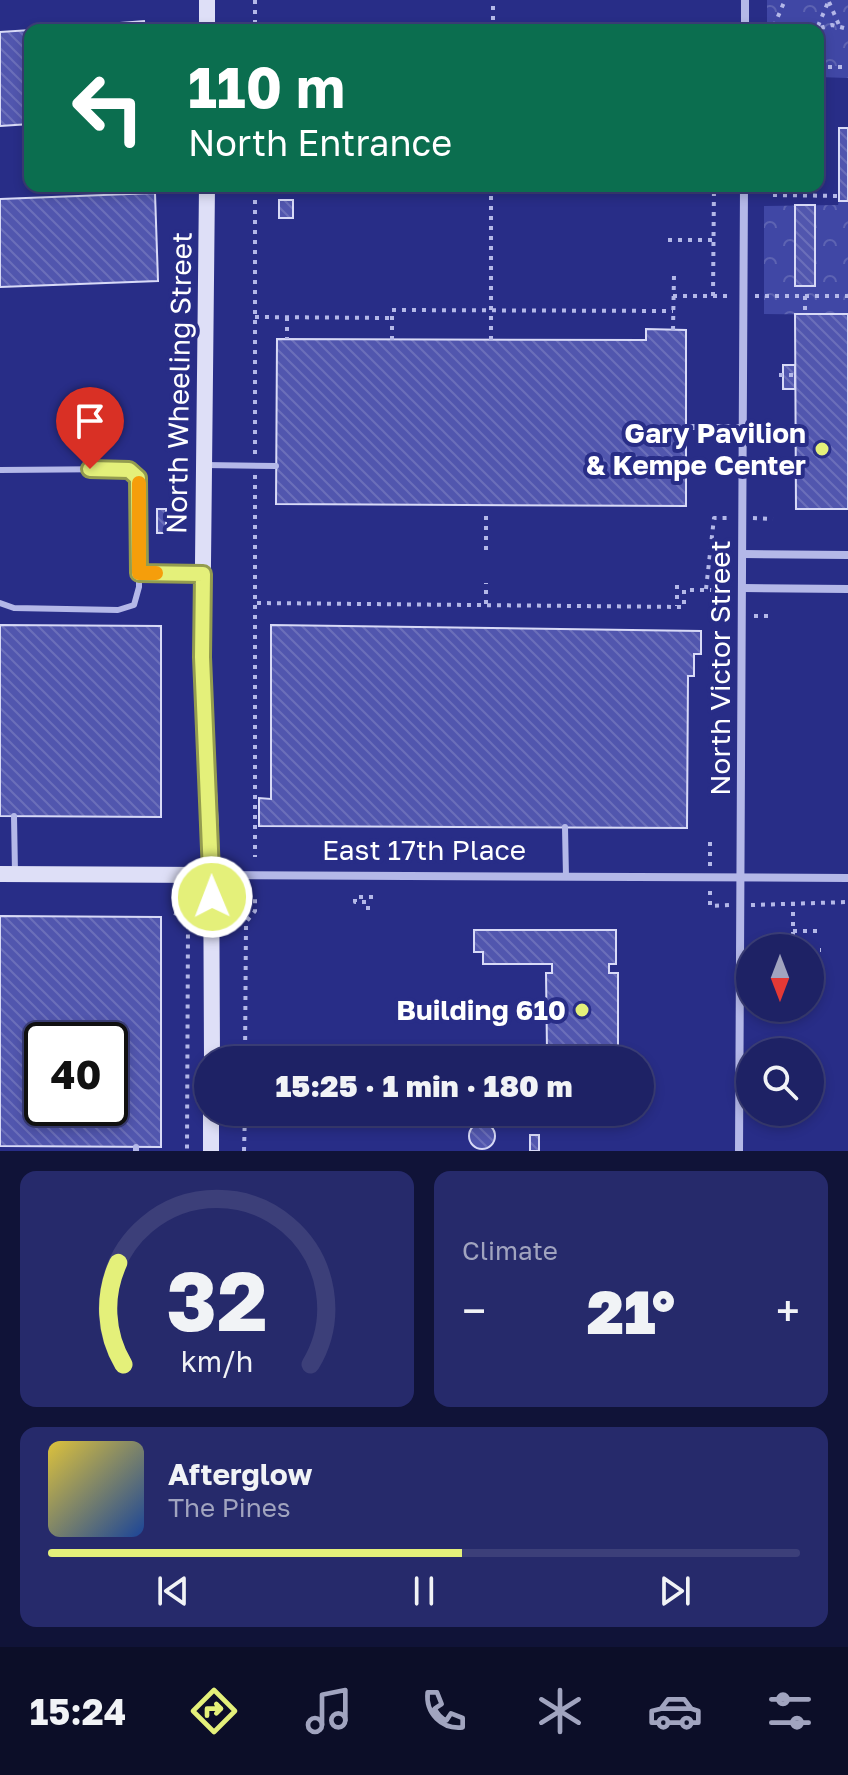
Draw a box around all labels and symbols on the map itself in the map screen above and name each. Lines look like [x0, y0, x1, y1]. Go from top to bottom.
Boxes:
street label: North Wheeling Street [159, 232, 198, 534]
pin [56, 387, 124, 469]
place label: Gary Pavilion & Kempe Center [586, 416, 806, 481]
marker: Gary Pavilion & Kempe Center [813, 440, 831, 458]
street label: North Victor Street [703, 540, 736, 796]
street label: East 17th Place [322, 833, 526, 866]
position arrow [170, 855, 254, 939]
north arrow [736, 934, 824, 1022]
place label: Building 610 [396, 993, 566, 1026]
marker: Building 610 [573, 1001, 591, 1019]
speed limit sign: 40 [24, 1022, 128, 1126]

